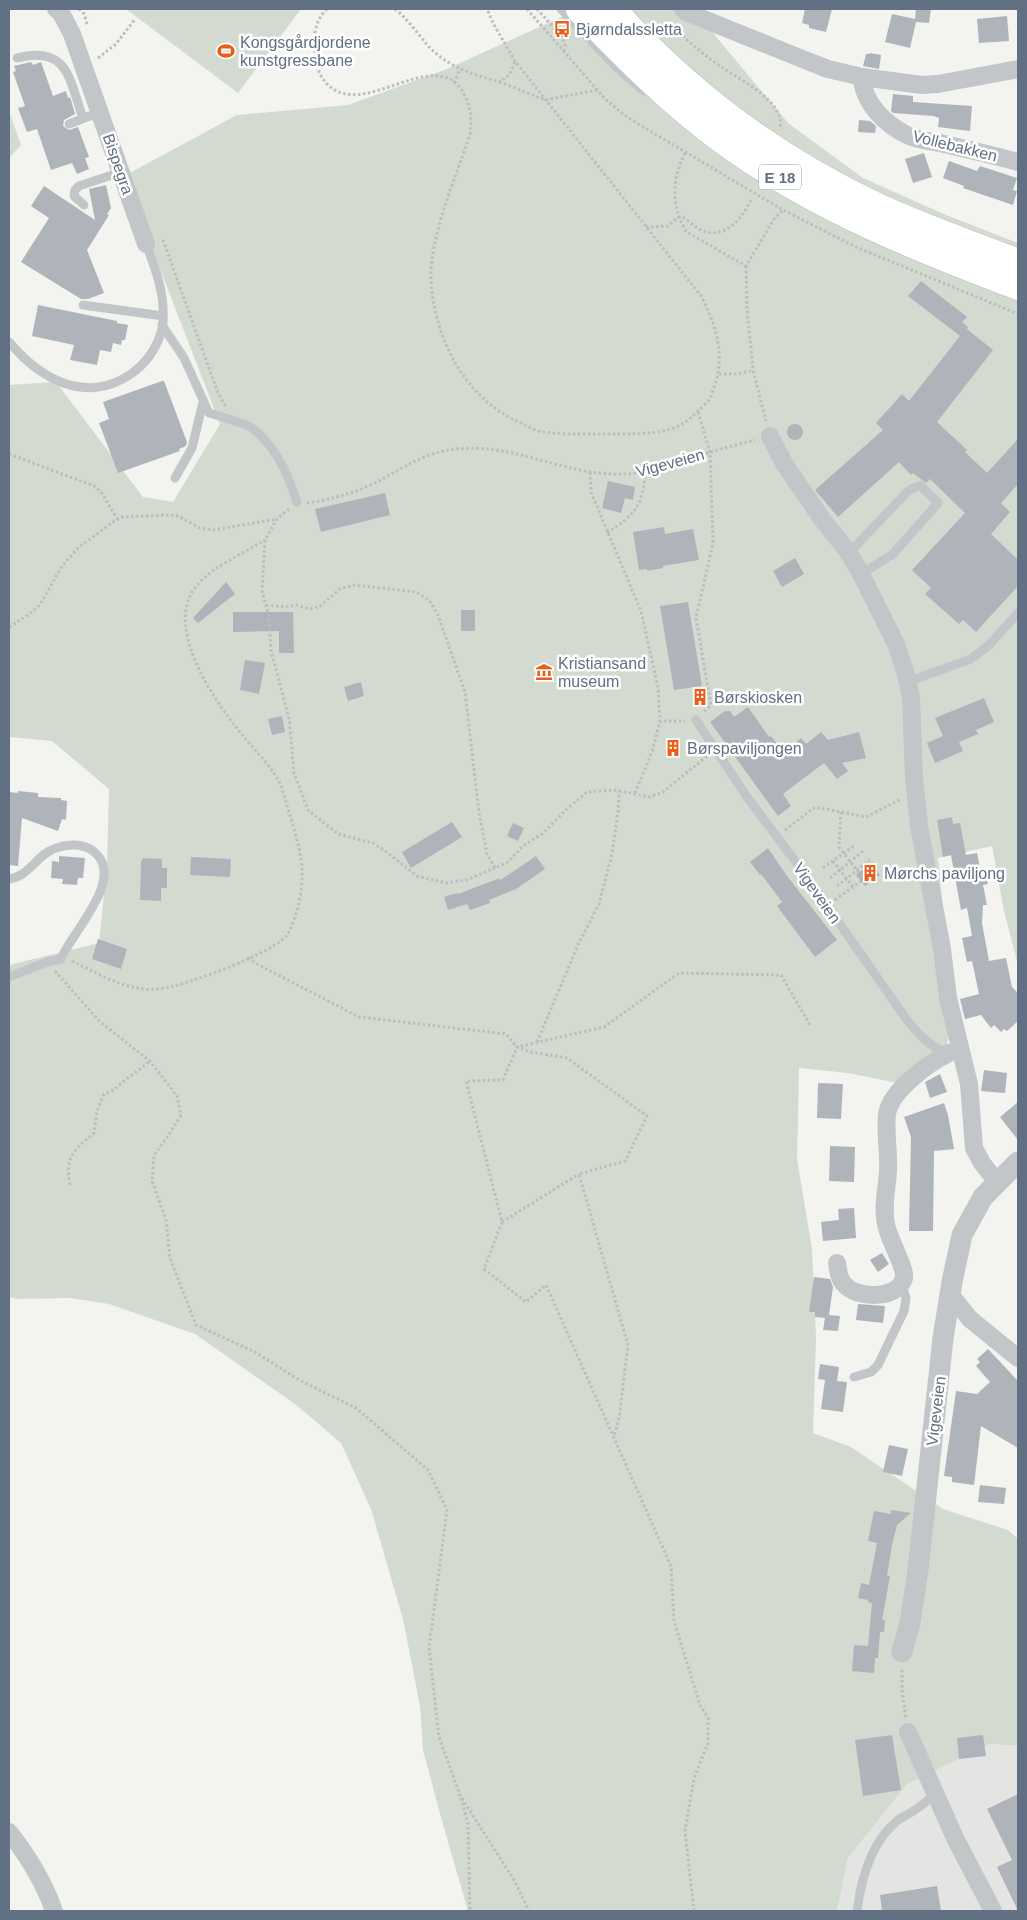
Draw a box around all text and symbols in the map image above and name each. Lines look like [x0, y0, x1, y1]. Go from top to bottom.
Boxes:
bus stop icon: Bjørndalssletta [552, 19, 572, 39]
place label: Bjørndalssletta [576, 21, 682, 38]
place label: Kongsgårdjordene kunstgressbane [240, 34, 371, 69]
sports icon: Kongsgårdjordene kunstgressbane [216, 41, 236, 61]
street label: Vollebakken [911, 127, 999, 165]
street label: Bispegra [100, 131, 136, 197]
road number: E 18 [759, 164, 801, 190]
street label: Vigeveien [634, 446, 706, 480]
place label: Kristiansand museum [558, 655, 646, 690]
museum icon: Kristiansand museum [534, 662, 554, 682]
building icon: Børskiosken [690, 687, 710, 707]
place label: Børskiosken [714, 689, 802, 706]
building icon: Børspaviljongen [663, 738, 683, 758]
place label: Børspaviljongen [687, 740, 802, 757]
street label: Vigeveien [790, 859, 844, 927]
building icon: Mørchs paviljong [860, 863, 880, 883]
place label: Mørchs paviljong [884, 865, 1005, 882]
street label: Vigeveien [923, 1375, 949, 1447]

